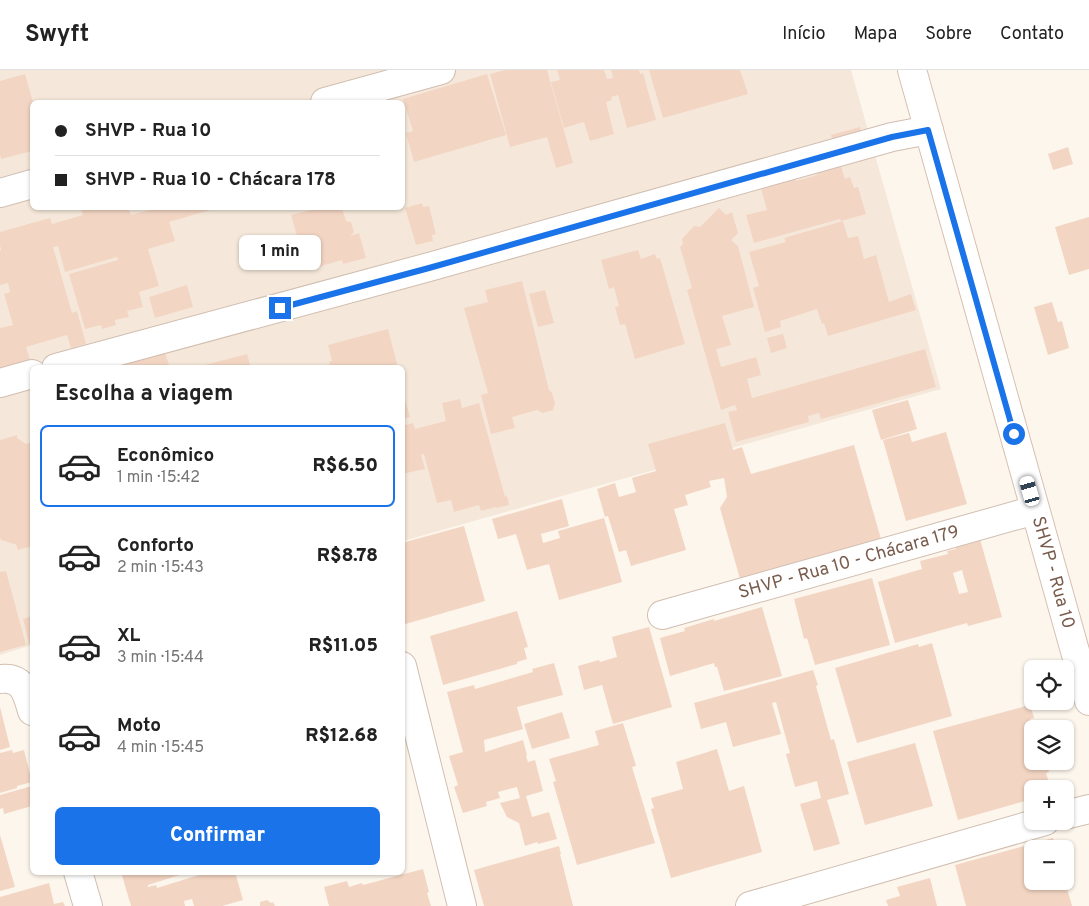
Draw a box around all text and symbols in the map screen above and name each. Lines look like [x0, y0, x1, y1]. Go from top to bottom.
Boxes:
text: Swyft [25, 20, 89, 50]
text: Início [782, 23, 826, 46]
text: Mapa [854, 23, 897, 46]
text: Sobre [925, 23, 972, 46]
text: Contato [1000, 23, 1064, 46]
text: SHVP - Rua 10 [85, 119, 211, 143]
text: SHVP - Rua 10 - Chácara 178 [85, 168, 336, 192]
callout: 1 min [239, 236, 321, 270]
text: 1 min [260, 242, 300, 262]
route end [269, 297, 291, 319]
text: Escolha a viagem [55, 381, 233, 408]
route start [1003, 423, 1025, 445]
icon: car [57, 444, 102, 489]
text: Econômico [117, 444, 214, 468]
text: R$6.50 [313, 454, 378, 478]
text: 1 min · 15:42 [117, 468, 200, 488]
car [1018, 475, 1041, 507]
street label: SHVP - Rua 10 [1026, 514, 1080, 631]
street label: SHVP - Rua 10 - Chácara 179 [736, 520, 962, 604]
icon: car [57, 534, 102, 579]
text: Conforto [117, 534, 194, 558]
text: R$8.78 [317, 544, 378, 568]
text: 2 min · 15:43 [117, 558, 204, 578]
icon: car [57, 624, 102, 669]
text: XL [117, 624, 140, 648]
text: R$11.05 [309, 634, 378, 658]
text: 3 min · 15:44 [117, 648, 204, 668]
map controls [1024, 660, 1074, 890]
button: locate [1024, 660, 1074, 710]
icon: car [57, 714, 102, 759]
text: Moto [117, 714, 161, 738]
button: layers [1024, 720, 1074, 770]
text: R$12.68 [305, 724, 378, 748]
text: 4 min · 15:45 [117, 738, 204, 758]
button: + [1024, 780, 1074, 830]
button: Confirmar [55, 807, 380, 865]
button: − [1024, 840, 1074, 890]

